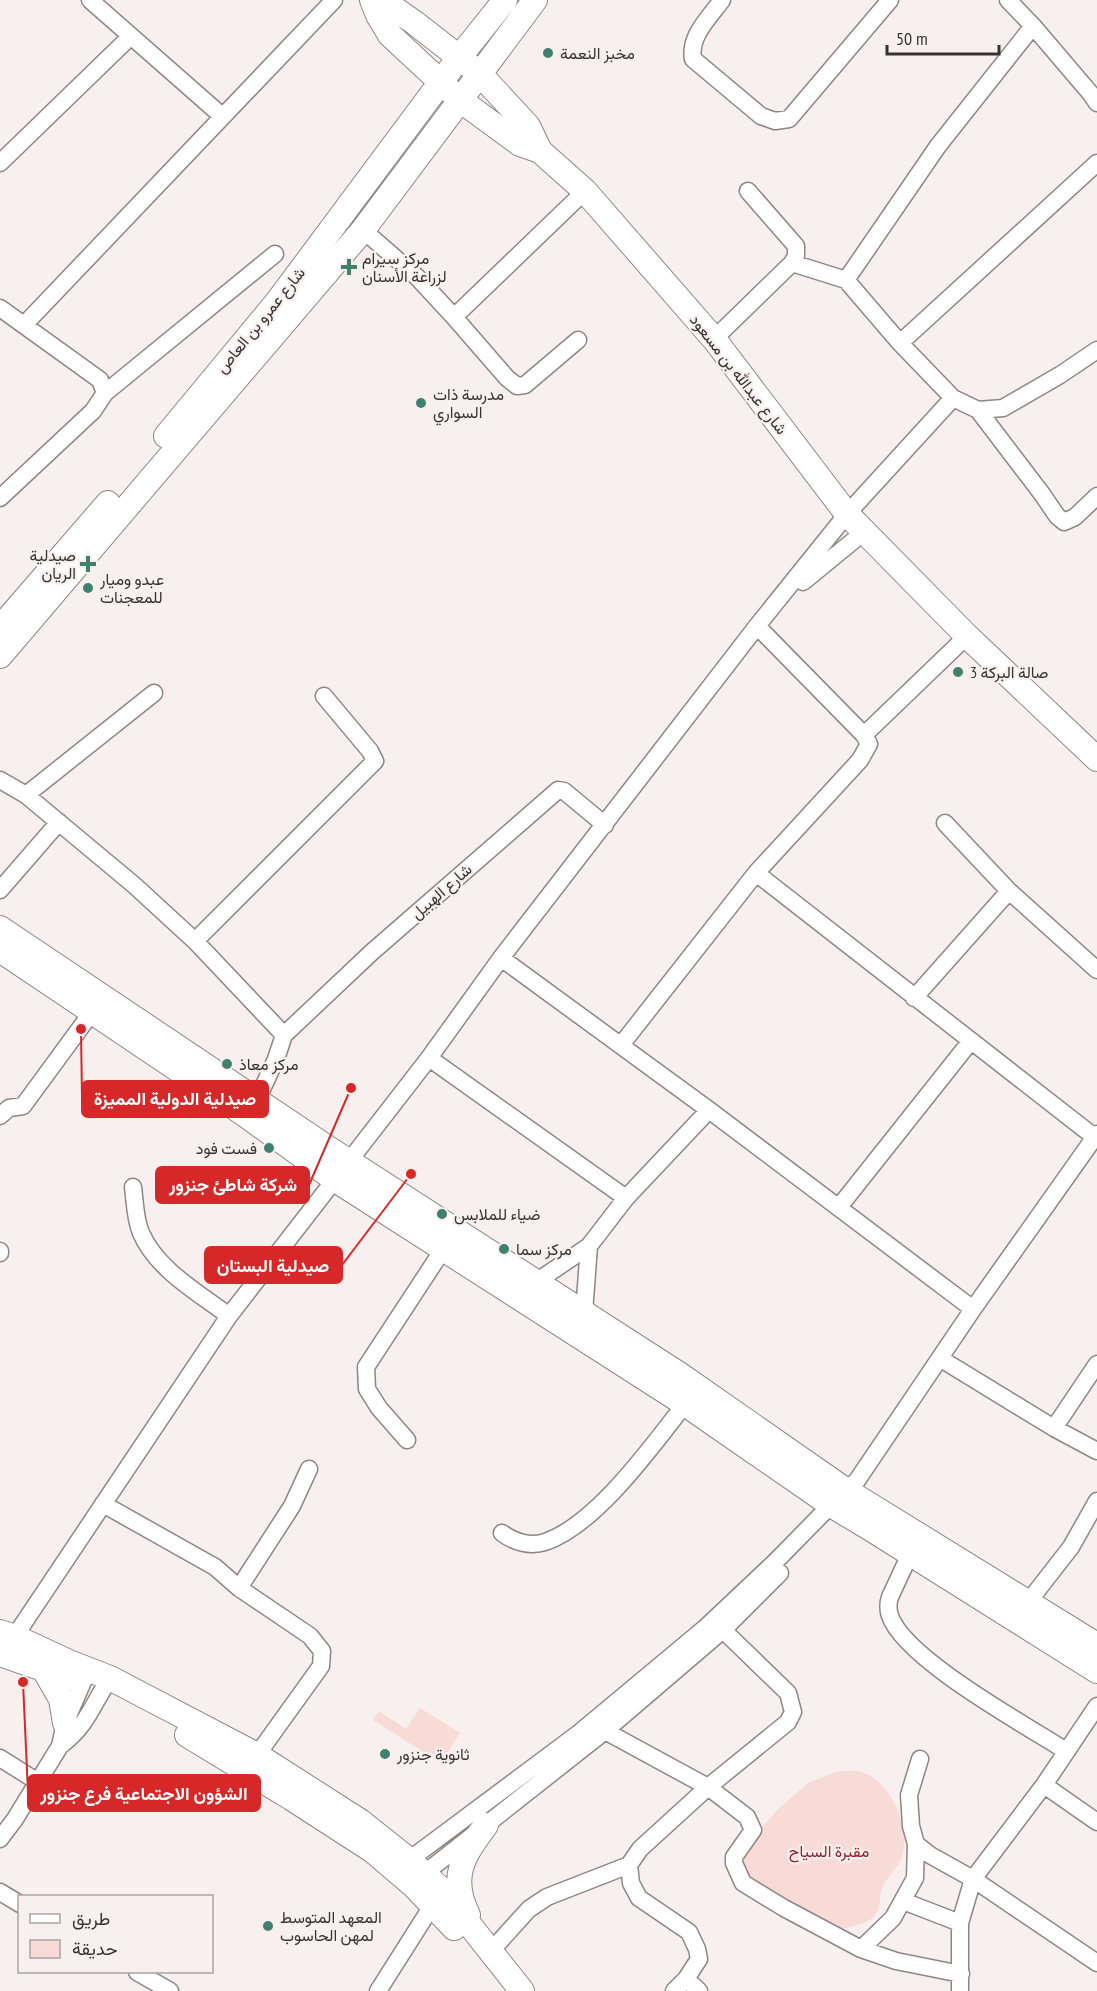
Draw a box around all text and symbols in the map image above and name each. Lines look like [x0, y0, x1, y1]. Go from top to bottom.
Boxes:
scale bar [887, 18, 1000, 56]
text: 50 m [896, 27, 928, 50]
place label: مخبز النعمة [560, 43, 635, 64]
marker: مخبز النعمة [541, 46, 555, 60]
place label: مركز سيرام لزراعة الأسنان [362, 248, 447, 287]
marker: مركز سيرام لزراعة الأسنان [340, 258, 358, 276]
street label: شارع عمرو بن العاص [211, 263, 310, 378]
street label: شارع عبدالله بن مسعود [684, 310, 792, 439]
place label: مدرسة ذات السواري [433, 384, 504, 426]
marker: مدرسة ذات السواري [414, 396, 428, 410]
place label: صيدلية الريان [30, 545, 76, 584]
marker: صيدلية الريان [81, 557, 95, 571]
place label: عبدو وميار للمعجنات [99, 569, 164, 607]
marker: عبدو وميار للمعجنات [81, 581, 95, 595]
place label: صالة البركة 3 [970, 662, 1048, 683]
marker: صالة البركة 3 [951, 665, 965, 679]
street label: شارع الهبيل [406, 859, 477, 924]
place label: مركز معاذ [239, 1054, 298, 1075]
marker: مركز معاذ [220, 1057, 234, 1071]
callout: صيدلية الدولية المميزة [82, 1081, 268, 1117]
text: صيدلية الدولية المميزة [94, 1087, 256, 1110]
place label: فست فود [196, 1138, 257, 1159]
marker: فست فود [262, 1141, 276, 1155]
callout: شركة شاطئ جنزور [156, 1167, 309, 1203]
text: شركة شاطئ جنزور [168, 1173, 297, 1196]
place label: ضياء للملابس [454, 1204, 540, 1225]
marker: ضياء للملابس [435, 1207, 449, 1221]
place label: مركز سما [516, 1239, 572, 1260]
marker: مركز سما [497, 1242, 511, 1256]
callout: صيدلية البستان [205, 1247, 342, 1283]
text: صيدلية البستان [217, 1254, 329, 1277]
place label: ثانوية جنزور [396, 1744, 469, 1765]
marker: ثانوية جنزور [378, 1747, 392, 1761]
callout: الشؤون الاجتماعية فرع جنزور [28, 1775, 260, 1811]
text: الشؤون الاجتماعية فرع جنزور [39, 1782, 248, 1806]
park label: مقبرة السياح [789, 1841, 869, 1863]
legend [18, 1895, 213, 1973]
text: طريق [72, 1907, 110, 1930]
place label: المعهد المتوسط لمهن الحاسوب [280, 1907, 382, 1946]
marker: المعهد المتوسط لمهن الحاسوب [261, 1919, 275, 1933]
text: حديقة [72, 1937, 118, 1960]

